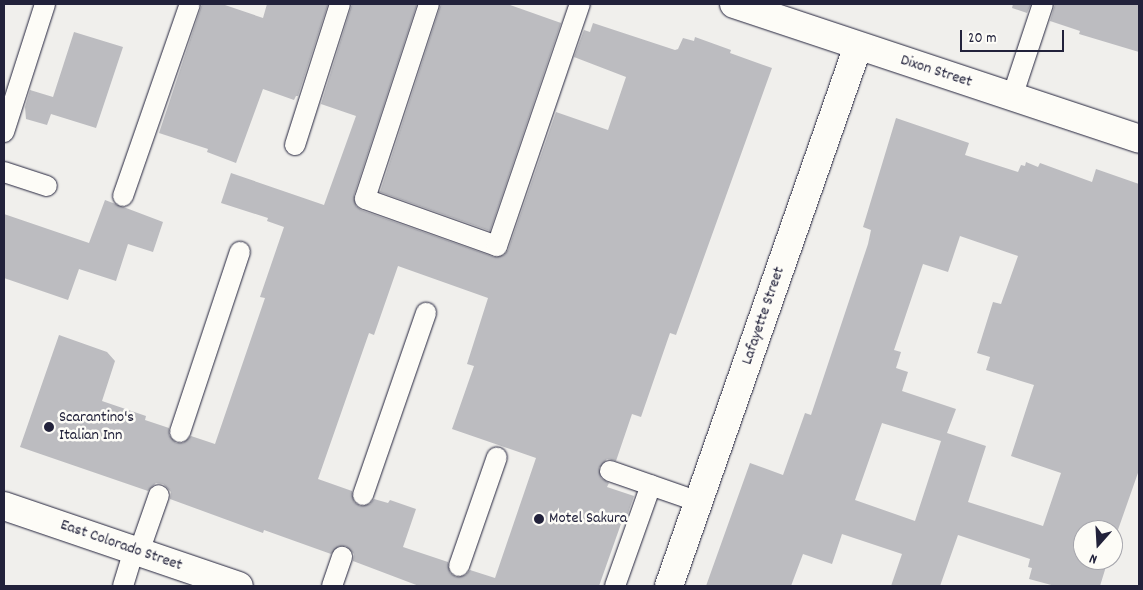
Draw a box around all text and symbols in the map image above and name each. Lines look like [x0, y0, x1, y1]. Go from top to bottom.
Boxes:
scale bar [963, 20, 1067, 52]
text: 20 m [968, 28, 996, 50]
street label: Dixon Street [898, 51, 974, 93]
street label: Lafayette Street [738, 265, 790, 367]
place label: Scarantino's Italian Inn [59, 408, 134, 446]
marker: Scarantino's Italian Inn [43, 421, 55, 433]
place label: Motel Sakura [549, 509, 627, 529]
marker: Motel Sakura [533, 513, 545, 525]
street label: East Colorado Street [58, 516, 184, 576]
north arrow [1073, 520, 1123, 570]
text: N [1087, 548, 1100, 569]

